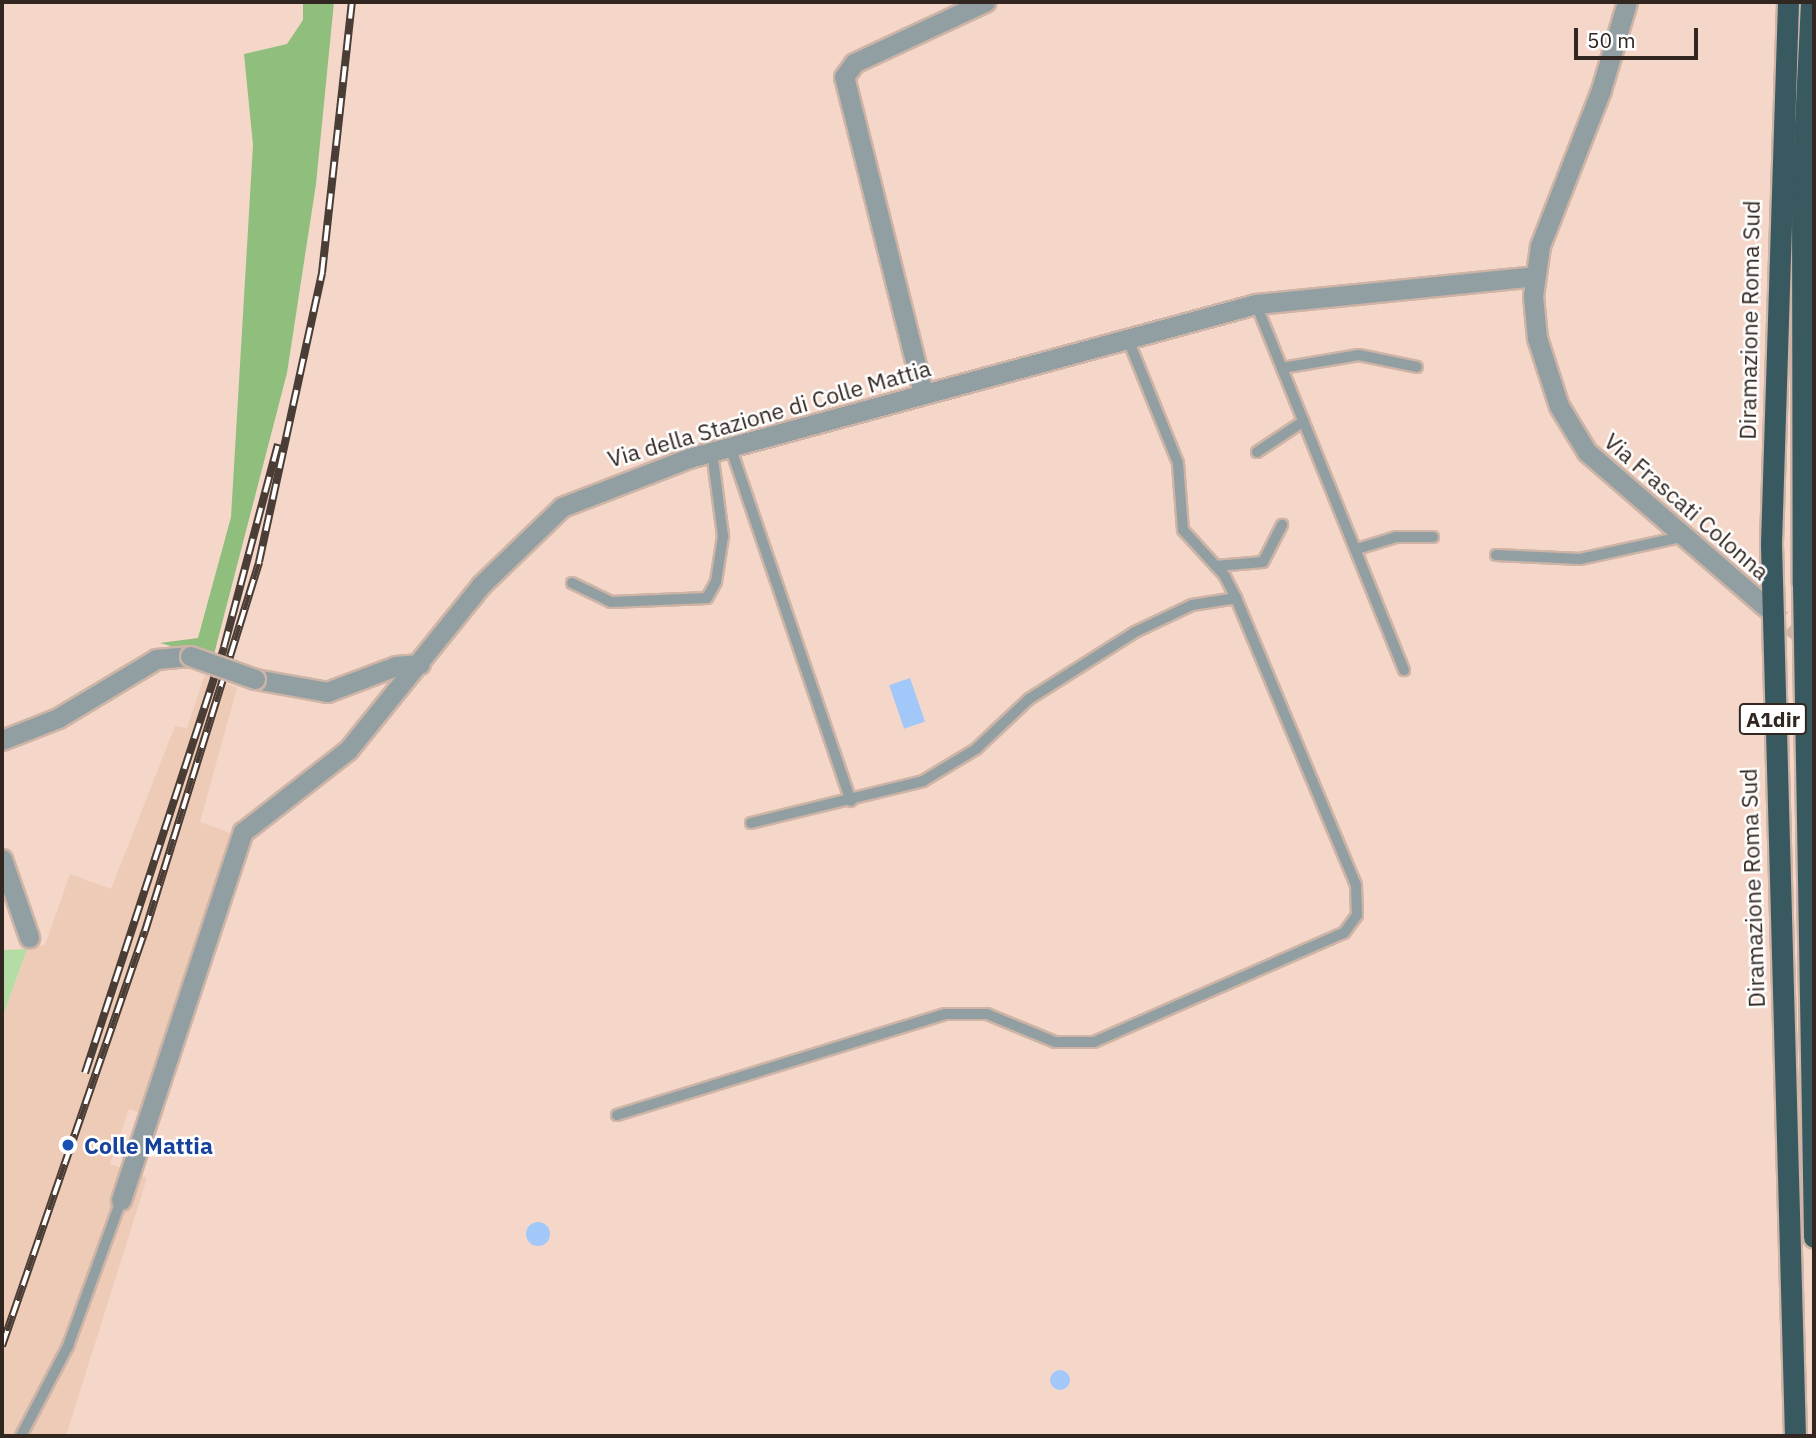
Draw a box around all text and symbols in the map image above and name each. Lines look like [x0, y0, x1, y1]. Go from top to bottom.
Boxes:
scale bar [1578, 14, 1702, 58]
text: 50 m [1587, 26, 1636, 54]
street label: Diramazione Roma Sud [1733, 200, 1765, 440]
street label: Via della Stazione di Colle Mattia [604, 354, 934, 472]
street label: Via Frascati Colonna [1599, 427, 1775, 585]
road number: A1dir [1738, 702, 1808, 736]
street label: Diramazione Roma Sud [1734, 768, 1770, 1008]
place label: Colle Mattia [84, 1131, 213, 1159]
marker: Colle Mattia [58, 1135, 78, 1155]

